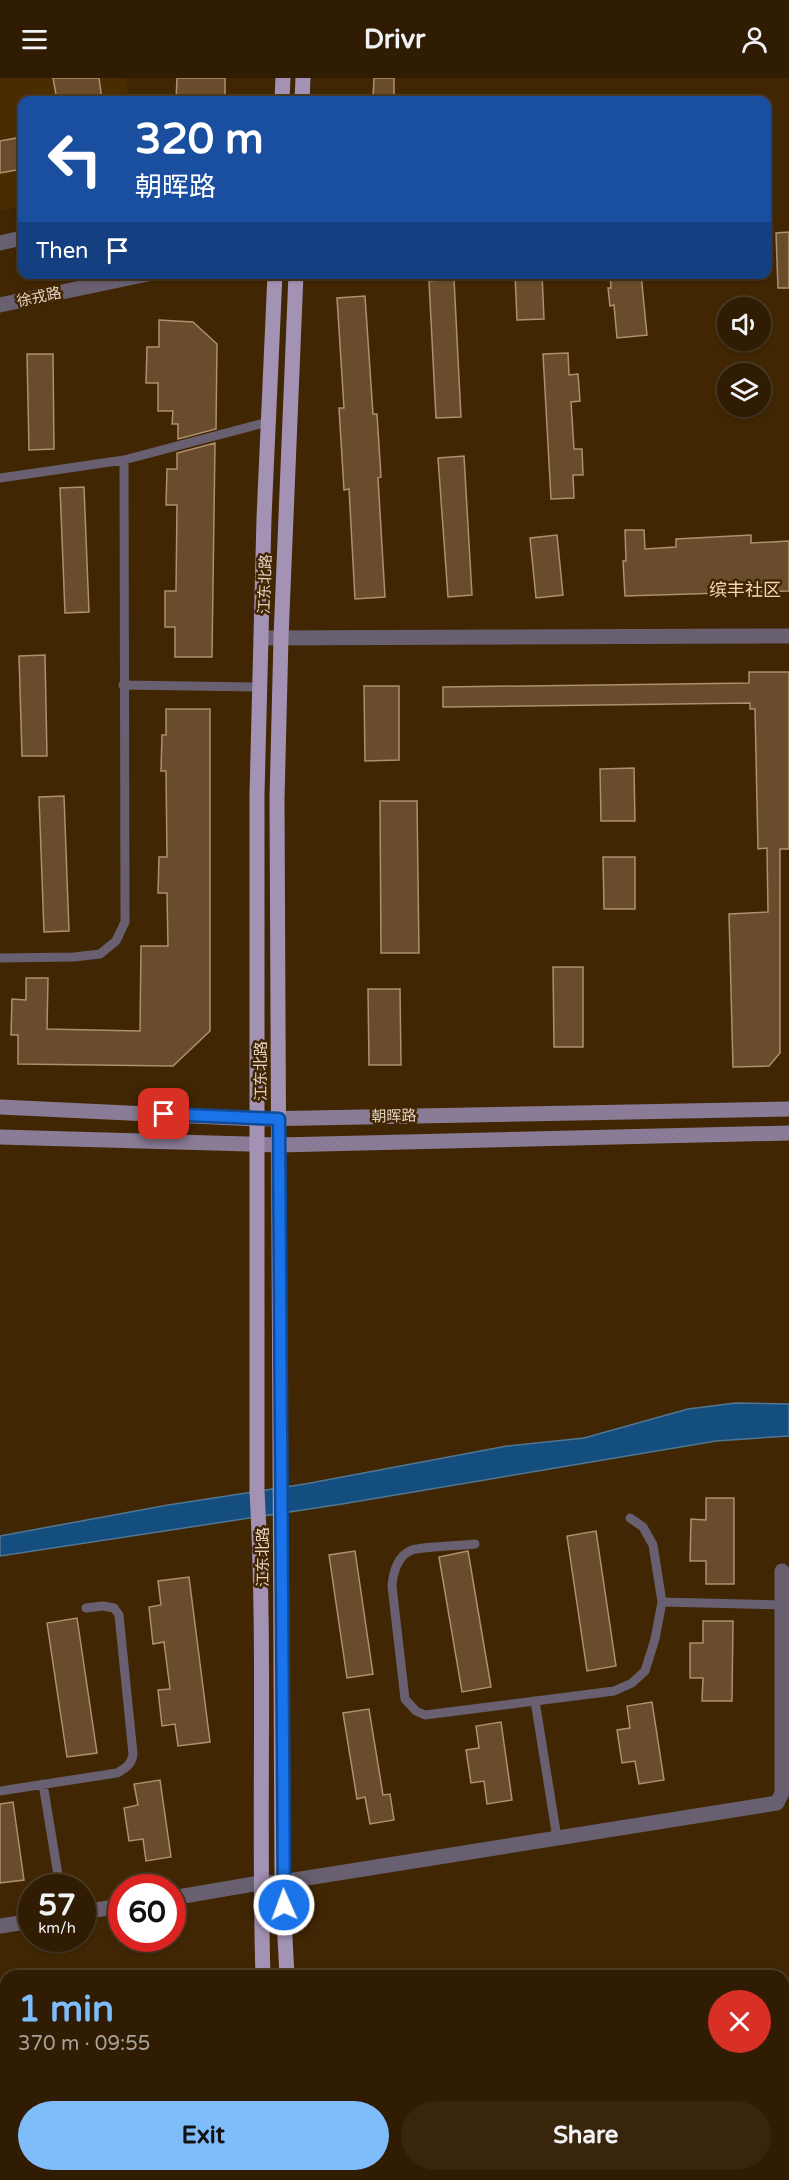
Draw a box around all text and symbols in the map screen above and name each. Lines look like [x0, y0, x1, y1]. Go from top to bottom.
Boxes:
icon: menu [18, 23, 51, 56]
text: Drivr [364, 23, 425, 56]
icon: person [738, 23, 771, 56]
text: 320 m [135, 114, 264, 165]
icon: left [36, 120, 114, 198]
text: 朝晖路 [135, 171, 216, 204]
icon: arrive [101, 234, 134, 267]
text: Then [36, 238, 89, 264]
street label: 徐戎路 [15, 284, 63, 310]
map controls [717, 297, 771, 417]
button: sound [717, 297, 771, 351]
button: layers [717, 363, 771, 417]
street label: 江东北路 [255, 554, 275, 614]
district label: 缤丰社区 [709, 579, 781, 601]
street label: 江东北路 [252, 1041, 270, 1101]
pin [138, 1088, 189, 1139]
icon: arrive [147, 1097, 180, 1130]
street label: 朝晖路 [371, 1107, 417, 1125]
street label: 江东北路 [254, 1527, 272, 1587]
position arrow [252, 1873, 316, 1937]
speed limit sign: 60 [108, 1874, 186, 1952]
text: 57 [38, 1887, 76, 1924]
text: km/h [38, 1919, 76, 1937]
text: 1 min [18, 1988, 114, 2031]
button: close [708, 1990, 771, 2053]
text: 370 m · 09:55 [18, 2032, 150, 2056]
button: Exit [18, 2101, 389, 2170]
button: Share [401, 2101, 771, 2170]

